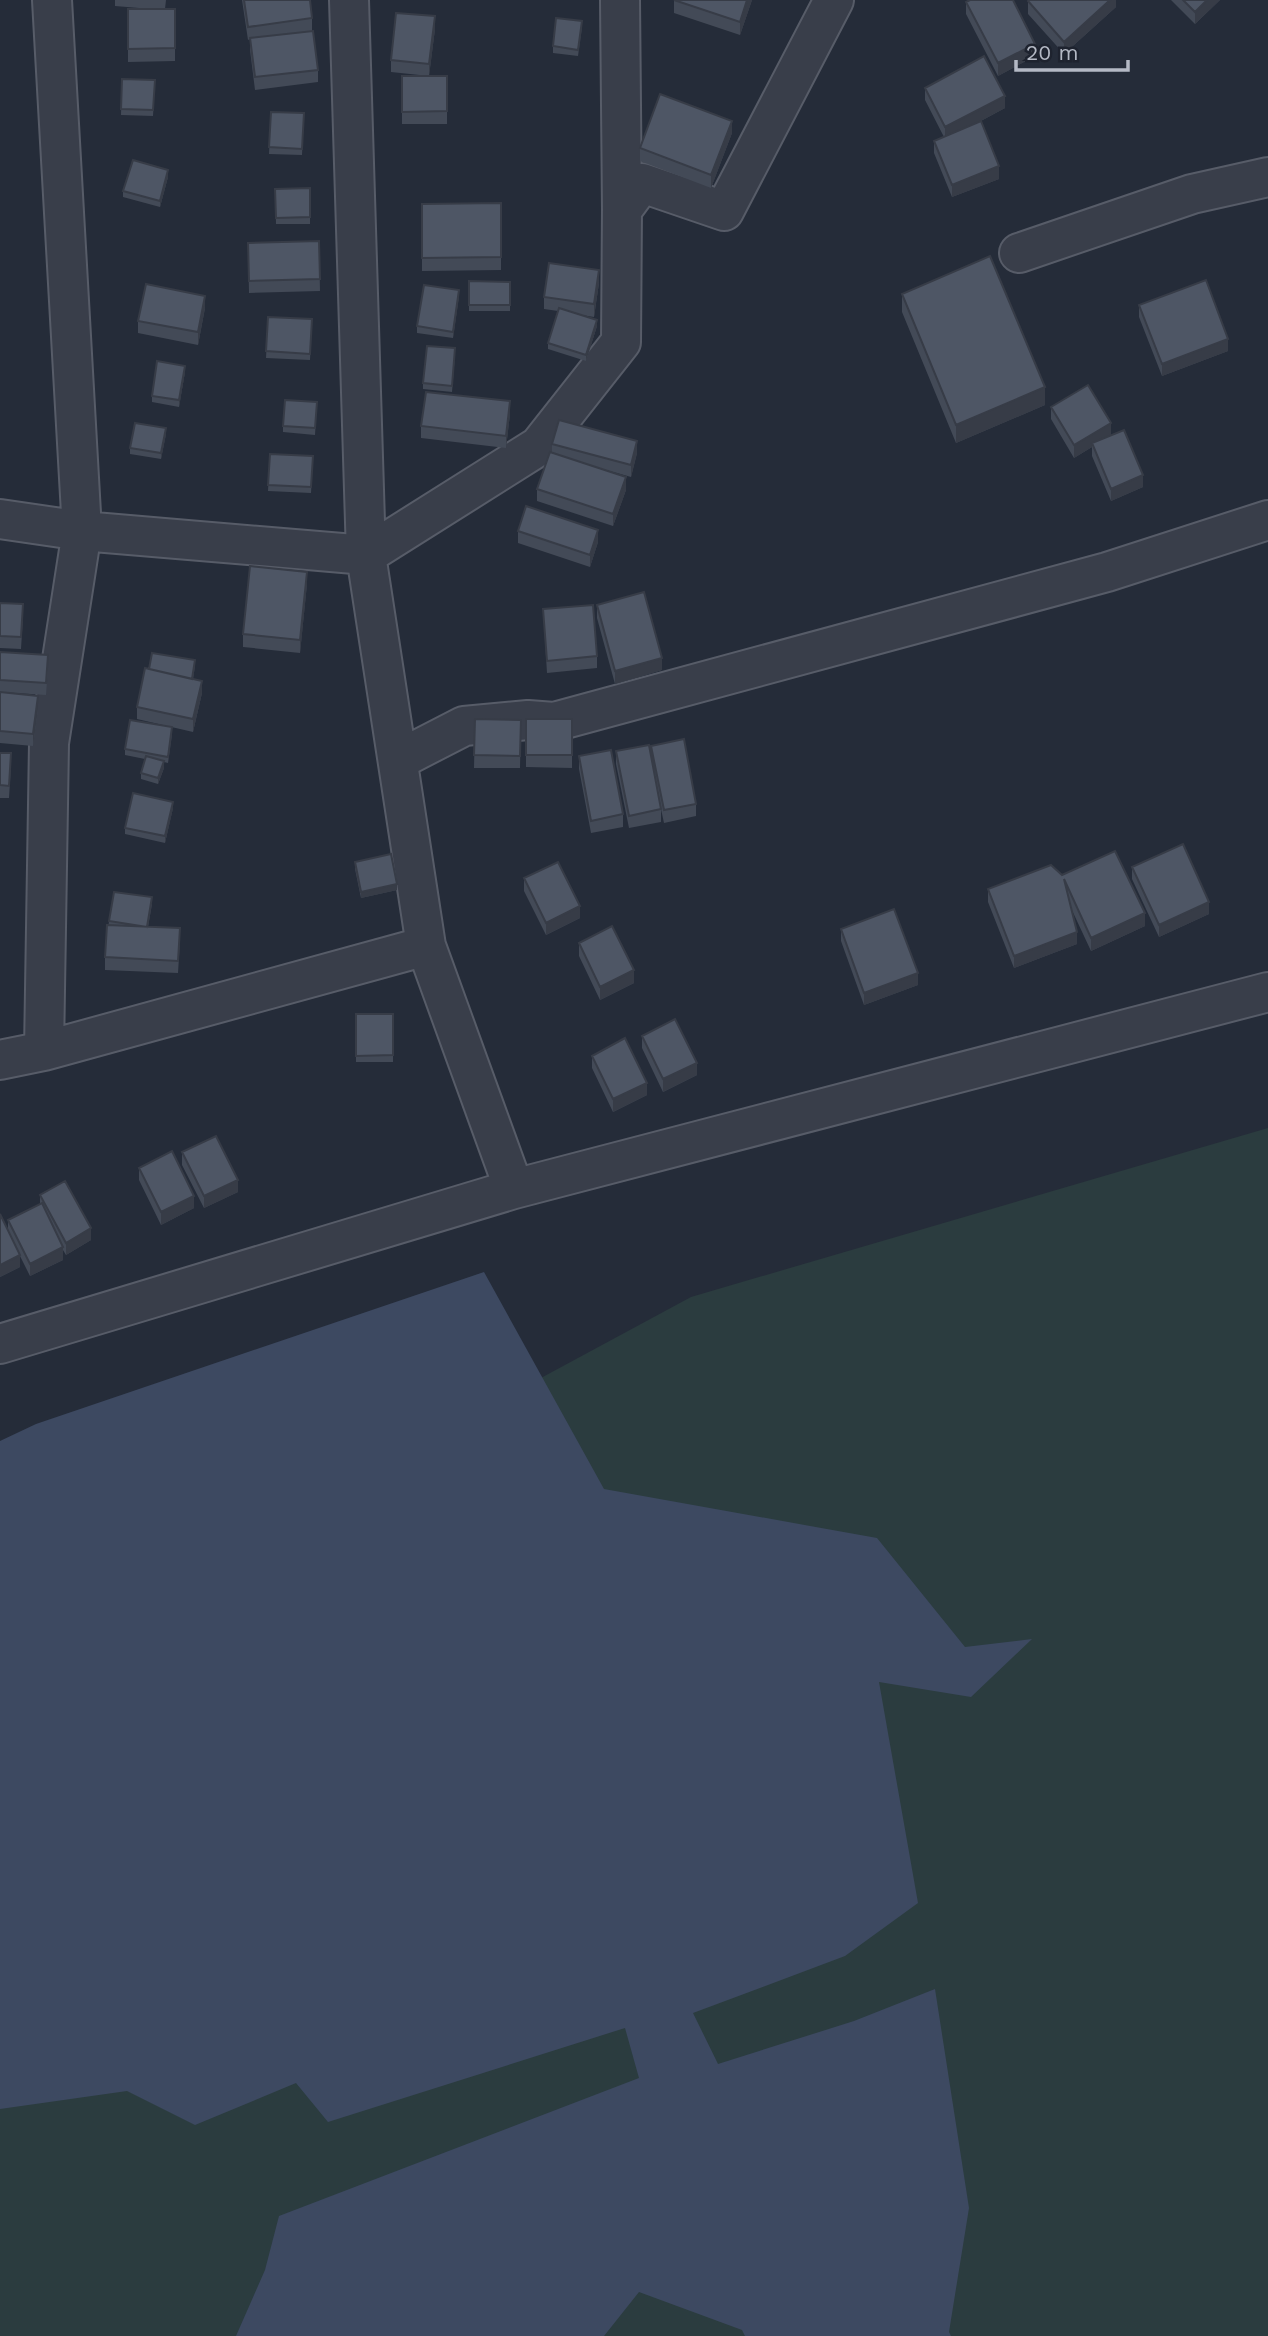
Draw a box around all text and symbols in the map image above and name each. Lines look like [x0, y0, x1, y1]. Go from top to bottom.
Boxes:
scale bar [1016, 28, 1128, 72]
text: 20 m [1026, 40, 1078, 65]

